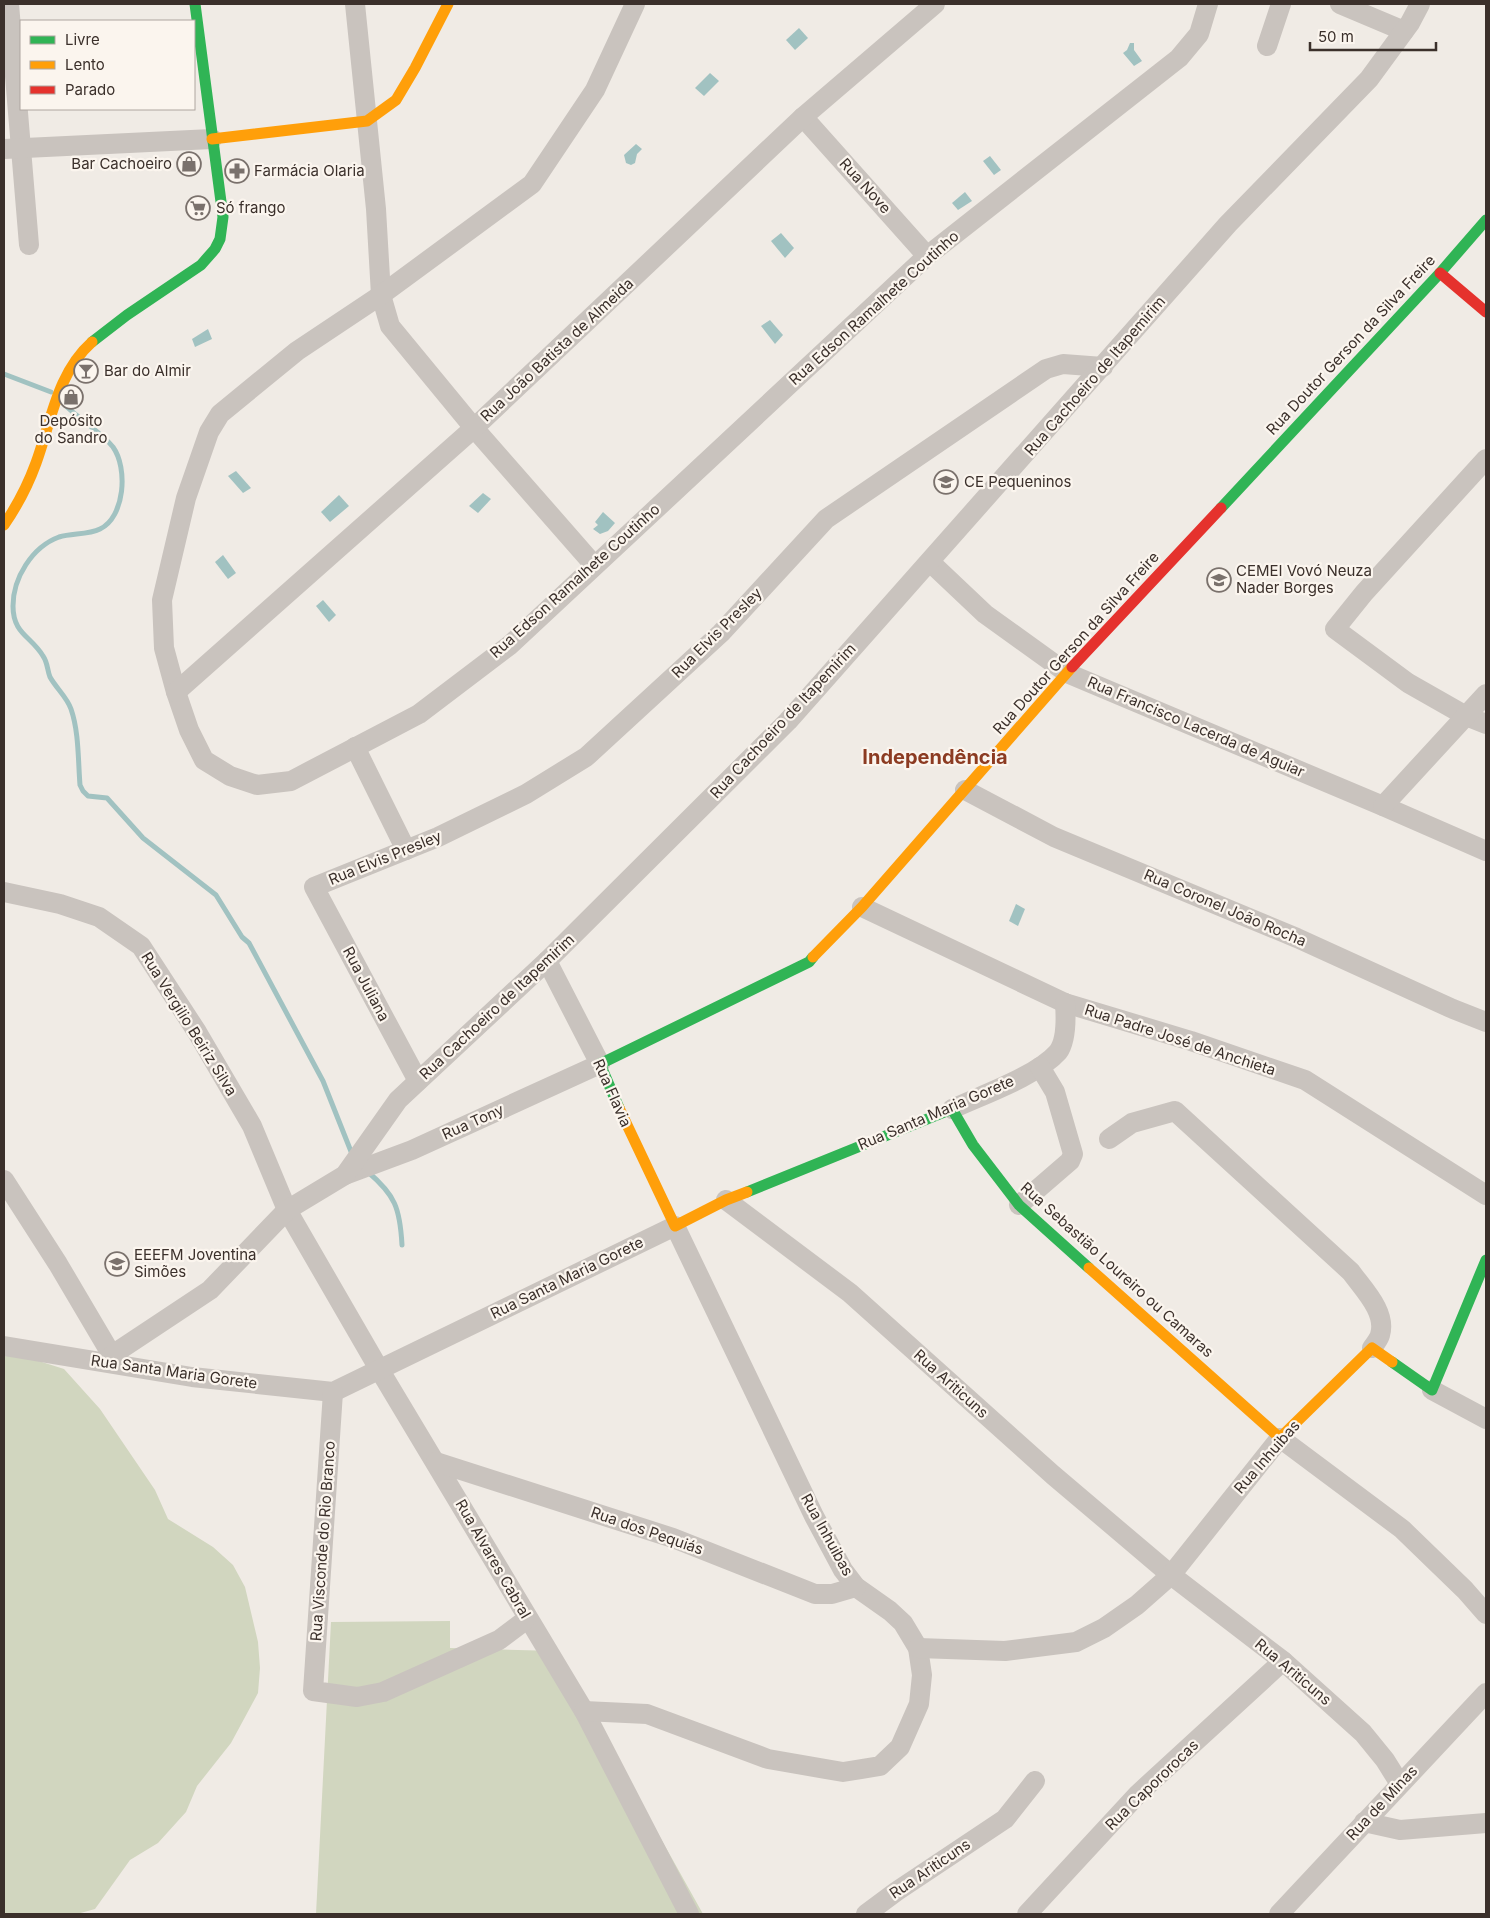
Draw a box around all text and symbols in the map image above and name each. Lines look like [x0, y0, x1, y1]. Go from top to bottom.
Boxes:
legend [20, 20, 195, 110]
scale bar [1310, 20, 1436, 52]
text: 50 m [1318, 27, 1354, 46]
text: Livre [65, 30, 100, 49]
text: Lento [65, 55, 105, 74]
text: Parado [65, 80, 115, 99]
shop icon: Bar Cachoeiro [176, 151, 202, 177]
place label: Bar Cachoeiro [71, 154, 172, 173]
street label: Rua Nove [836, 154, 895, 217]
pharmacy icon: Farmácia Olaria [224, 158, 250, 184]
place label: Farmácia Olaria [254, 161, 365, 180]
supermarket icon: Só frango [185, 195, 211, 221]
place label: Só frango [216, 198, 286, 217]
street label: Rua Edson Ramalhete Coutinho [785, 226, 963, 389]
street label: Rua Doutor Gerson da Silva Freire [1262, 251, 1439, 439]
street label: Rua João Batista de Almeida [476, 274, 637, 425]
street label: Rua Cachoeiro de Itapemirim [1020, 292, 1169, 459]
bar icon: Bar do Almir [73, 358, 99, 384]
place label: Bar do Almir [104, 361, 191, 380]
shop icon: Depósito do Sandro [58, 384, 84, 410]
place label: Depósito do Sandro [35, 411, 107, 447]
school or university icon: CE Pequeninos [933, 469, 959, 495]
place label: CE Pequeninos [964, 472, 1072, 491]
street label: Rua Edson Ramalhete Coutinho [486, 499, 664, 662]
street label: Rua Doutor Gerson da Silva Freire [989, 547, 1163, 738]
place label: CEMEI Vovó Neuza Nader Borges [1236, 561, 1372, 597]
school or university icon: CEMEI Vovó Neuza Nader Borges [1206, 567, 1232, 593]
street label: Rua Elvis Presley [667, 583, 766, 682]
street label: Rua Cachoeiro de Itapemirim [706, 639, 860, 802]
street label: Rua Francisco Lacerda de Aguiar [1085, 672, 1308, 781]
district label: Independência [862, 745, 1008, 769]
street label: Rua Elvis Presley [326, 826, 445, 889]
street label: Rua Coronel João Rocha [1141, 865, 1309, 950]
street label: Rua Cachoeiro de Itapemirim [415, 930, 578, 1084]
street label: Rua Juliana [339, 943, 394, 1024]
street label: Rua Vergilio Beiriz Silva [137, 948, 242, 1099]
street label: Rua Padre José de Anchieta [1082, 1000, 1278, 1079]
street label: Rua Flavia [589, 1056, 636, 1130]
street label: Rua Santa Maria Gorete [855, 1071, 1017, 1154]
street label: Rua Tony [439, 1099, 507, 1144]
street label: Rua Sebastião Loureiro ou Camaras [1017, 1178, 1218, 1361]
street label: Rua Santa Maria Gorete [487, 1232, 646, 1323]
place label: EEEFM Joventina Simões [134, 1245, 257, 1281]
school or university icon: EEEFM Joventina Simões [104, 1251, 130, 1277]
street label: Rua Ariticuns [910, 1345, 993, 1422]
street label: Rua Santa Maria Gorete [90, 1350, 258, 1393]
street label: Rua Inhuibas [1230, 1416, 1304, 1497]
street label: Rua Visconde do Rio Branco [306, 1440, 339, 1642]
street label: Rua Inhuibas [797, 1490, 858, 1579]
street label: Rua Alvares Cabral [452, 1496, 535, 1622]
street label: Rua dos Pequiás [588, 1502, 706, 1559]
street label: Rua Ariticuns [1251, 1634, 1335, 1709]
street label: Rua Capororocas [1101, 1735, 1202, 1834]
street label: Rua de Minas [1342, 1761, 1421, 1844]
street label: Rua Ariticuns [886, 1834, 974, 1903]

